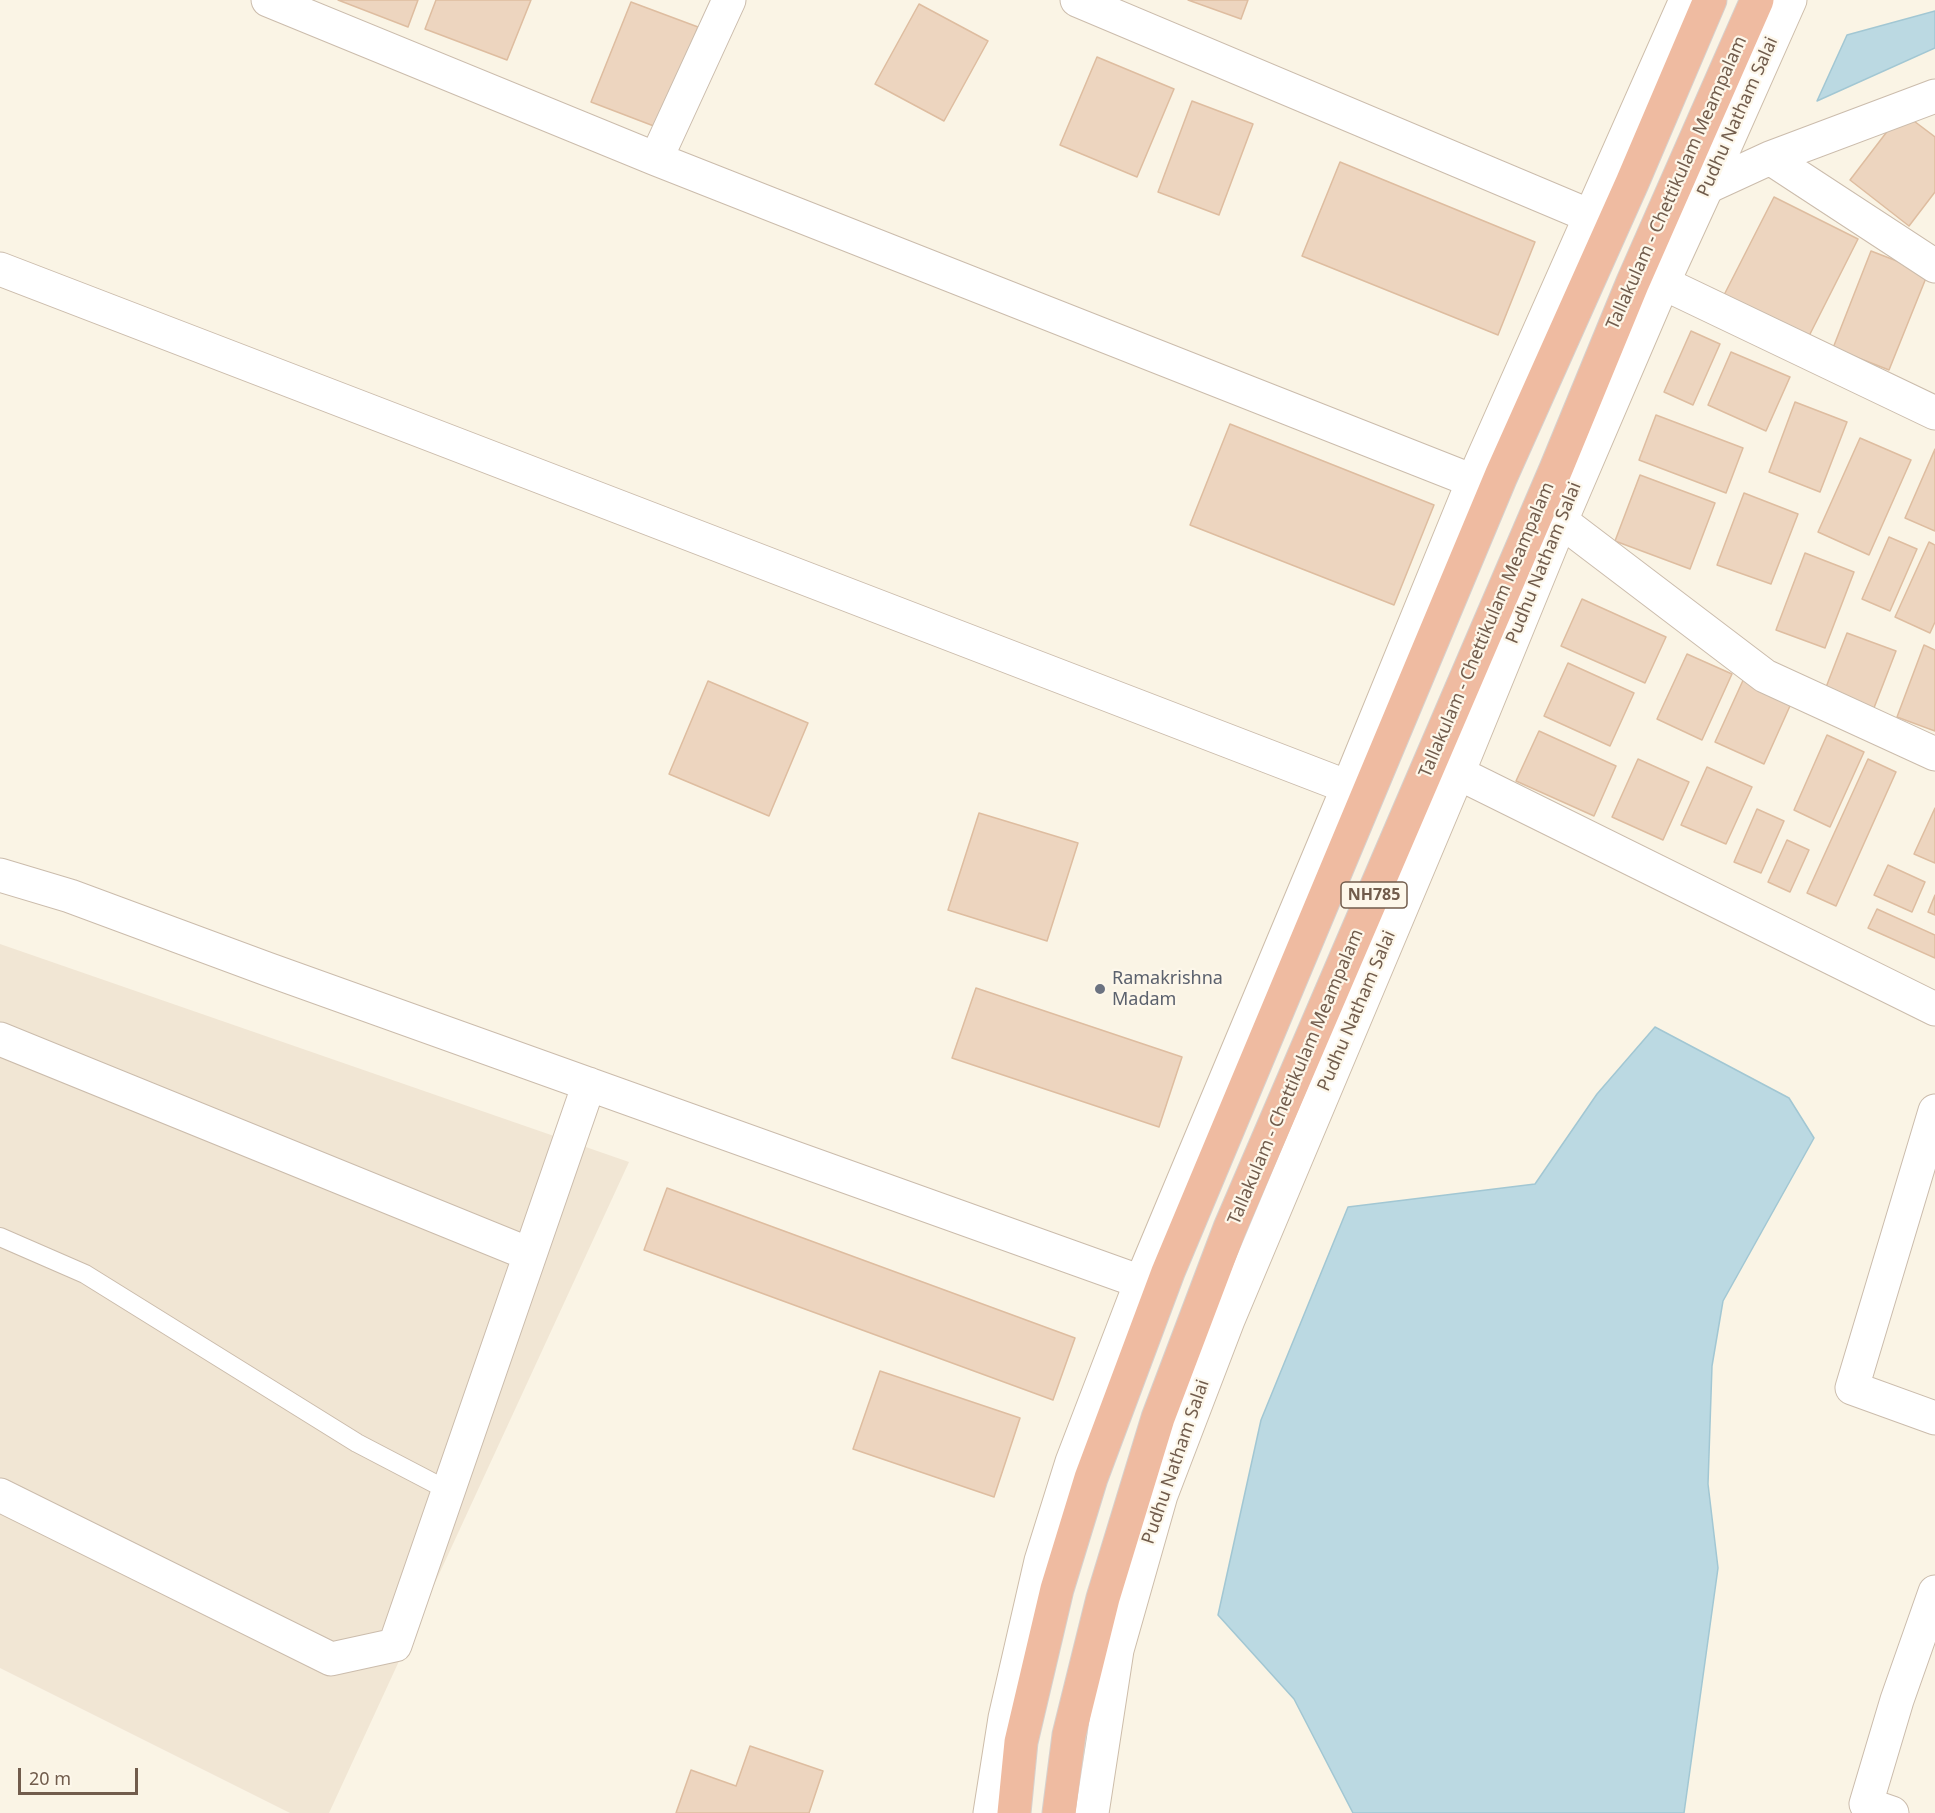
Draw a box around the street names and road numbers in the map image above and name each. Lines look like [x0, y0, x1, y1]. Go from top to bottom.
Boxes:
street label: Tallakulam - Chettikulam Meampalam [1602, 33, 1752, 333]
street label: Pudhu Natham Salai [1693, 34, 1783, 200]
street label: Tallakulam - Chettikulam Meampalam [1415, 479, 1559, 781]
street label: Pudhu Natham Salai [1502, 479, 1586, 647]
road number: NH785 [1341, 882, 1407, 908]
street label: Tallakulam - Chettikulam Meampalam [1224, 926, 1368, 1228]
street label: Pudhu Natham Salai [1313, 927, 1401, 1095]
street label: Pudhu Natham Salai [1138, 1377, 1214, 1547]

